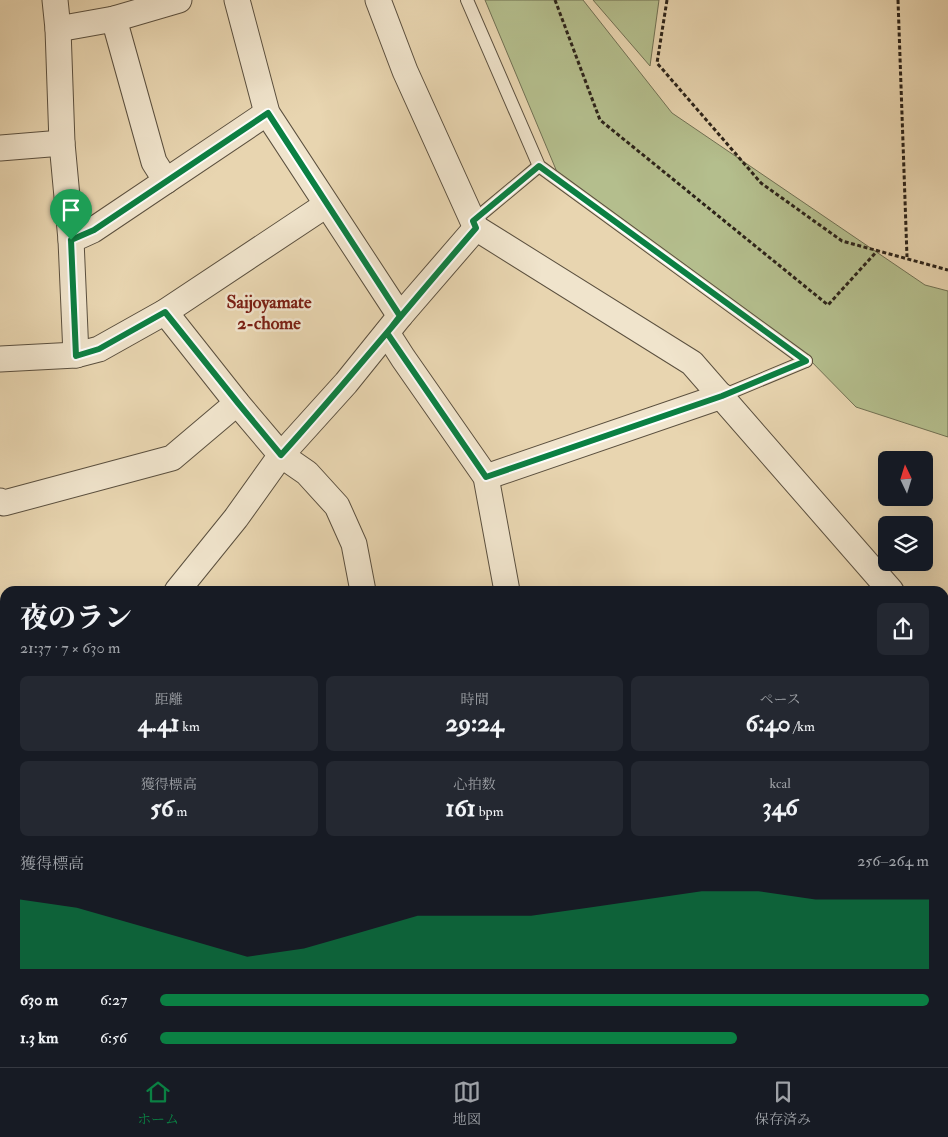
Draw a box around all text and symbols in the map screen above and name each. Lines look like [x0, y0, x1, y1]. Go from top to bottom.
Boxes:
pin [50, 189, 92, 240]
icon: arrive [57, 196, 85, 224]
district label: Saijoyamate 2-chome [227, 291, 312, 335]
north arrow [878, 451, 932, 506]
map controls [878, 451, 933, 571]
button: layers [878, 516, 933, 571]
text: 夜のラン [20, 601, 132, 636]
button: share [877, 603, 929, 655]
text: 21:37 · 7 × 630 m [20, 638, 120, 658]
text: 距離 [155, 691, 183, 708]
text: 時間 [460, 691, 488, 708]
text: ペース [760, 691, 801, 708]
text: 4.41 [138, 708, 179, 739]
text: 29:24 [446, 708, 503, 739]
text: 6:40 [746, 708, 791, 739]
text: km [179, 718, 200, 735]
text: /km [791, 718, 815, 735]
text: kcal [769, 775, 791, 792]
text: 獲得標高 [141, 776, 197, 793]
text: 心拍数 [453, 776, 495, 793]
text: 346 [762, 792, 798, 823]
text: 56 [150, 793, 174, 824]
text: 161 [445, 793, 476, 824]
text: m [174, 803, 187, 820]
text: bpm [476, 803, 504, 820]
text: 256–264 m [857, 851, 929, 871]
text: 獲得標高 [20, 854, 84, 874]
text: 630 m [20, 990, 58, 1010]
text: 6:27 [100, 990, 127, 1010]
text: 1.3 km [20, 1028, 58, 1048]
text: 6:56 [100, 1028, 127, 1048]
tab: ホーム [137, 1078, 179, 1128]
tab: 地図 [453, 1078, 481, 1128]
tab: 保存済み [755, 1078, 811, 1128]

